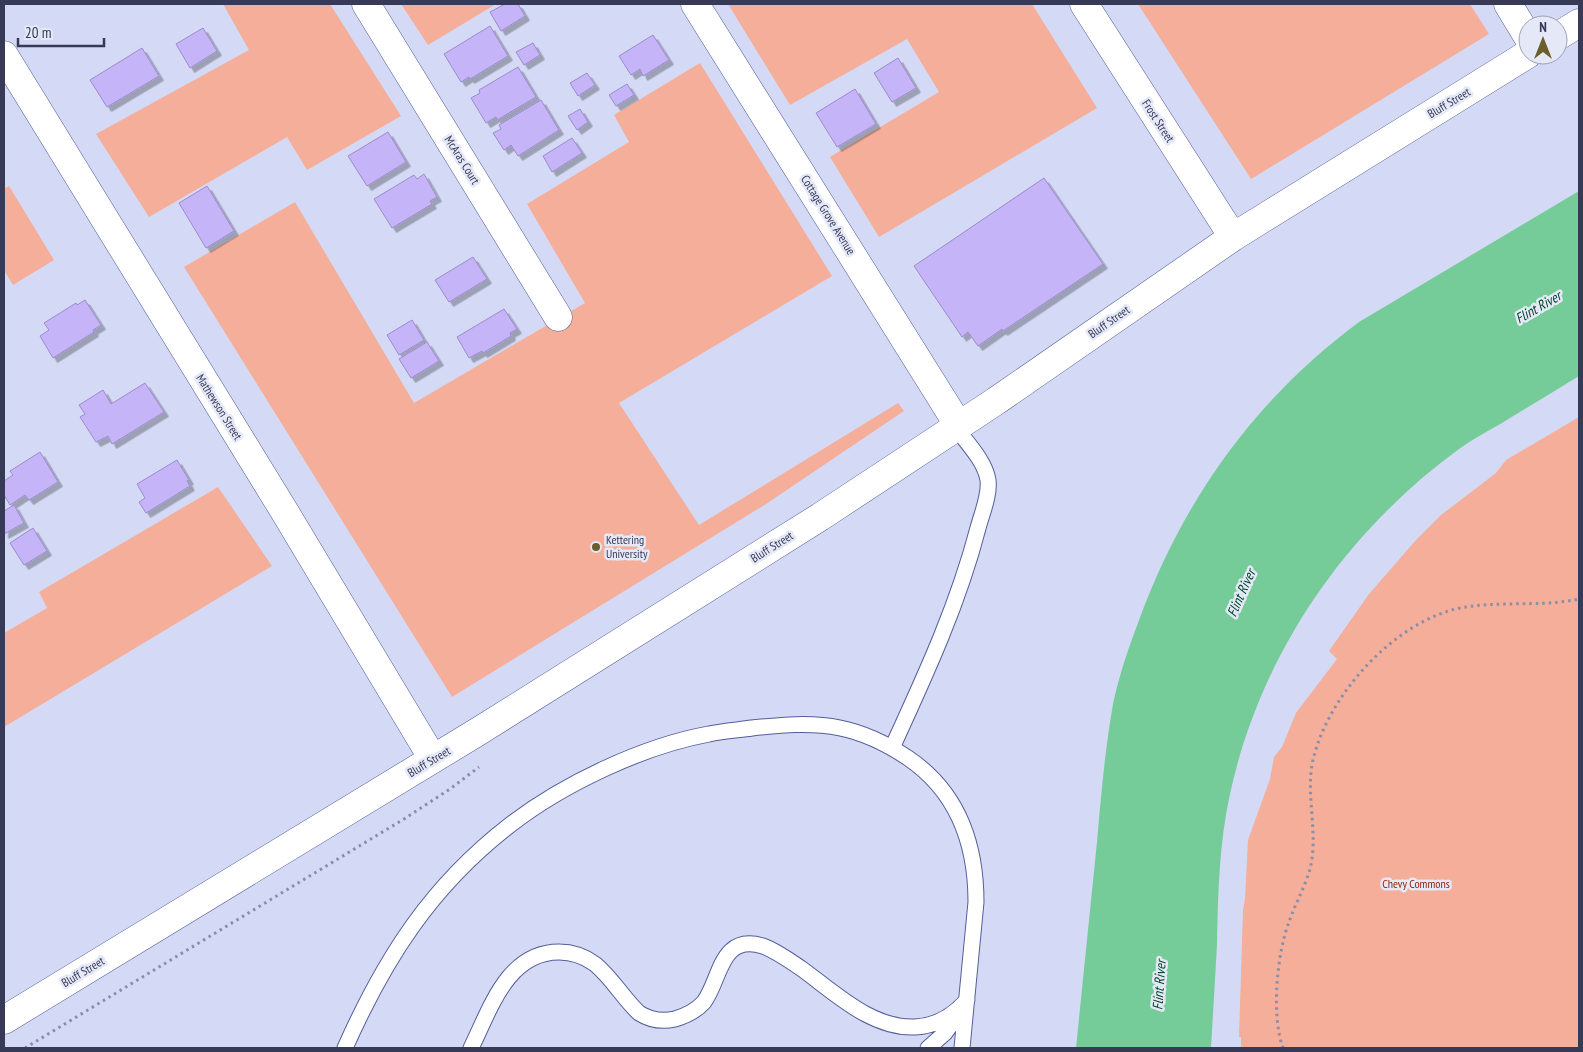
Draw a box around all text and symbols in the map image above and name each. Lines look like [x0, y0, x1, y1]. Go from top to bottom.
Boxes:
scale bar [18, 15, 104, 47]
north arrow [1518, 15, 1568, 65]
text: N [1539, 18, 1547, 36]
text: 20 m [25, 23, 51, 42]
street label: Bluff Street [1425, 84, 1473, 121]
street label: Frost Street [1139, 96, 1178, 146]
street label: McAras Court [442, 133, 484, 187]
street label: Cottage Grove Avenue [798, 172, 859, 257]
water label: Flint River [1512, 286, 1566, 327]
street label: Bluff Street [1085, 302, 1133, 341]
street label: Mathewson Street [193, 371, 246, 443]
street label: Bluff Street [748, 527, 796, 565]
place label: Kettering University [606, 532, 648, 561]
marker: Kettering University [590, 541, 602, 553]
water label: Flint River [1223, 565, 1260, 619]
street label: Bluff Street [405, 743, 453, 780]
park label: Chevy Commons [1382, 876, 1450, 891]
street label: Bluff Street [59, 953, 107, 990]
water label: Flint River [1148, 957, 1170, 1010]

